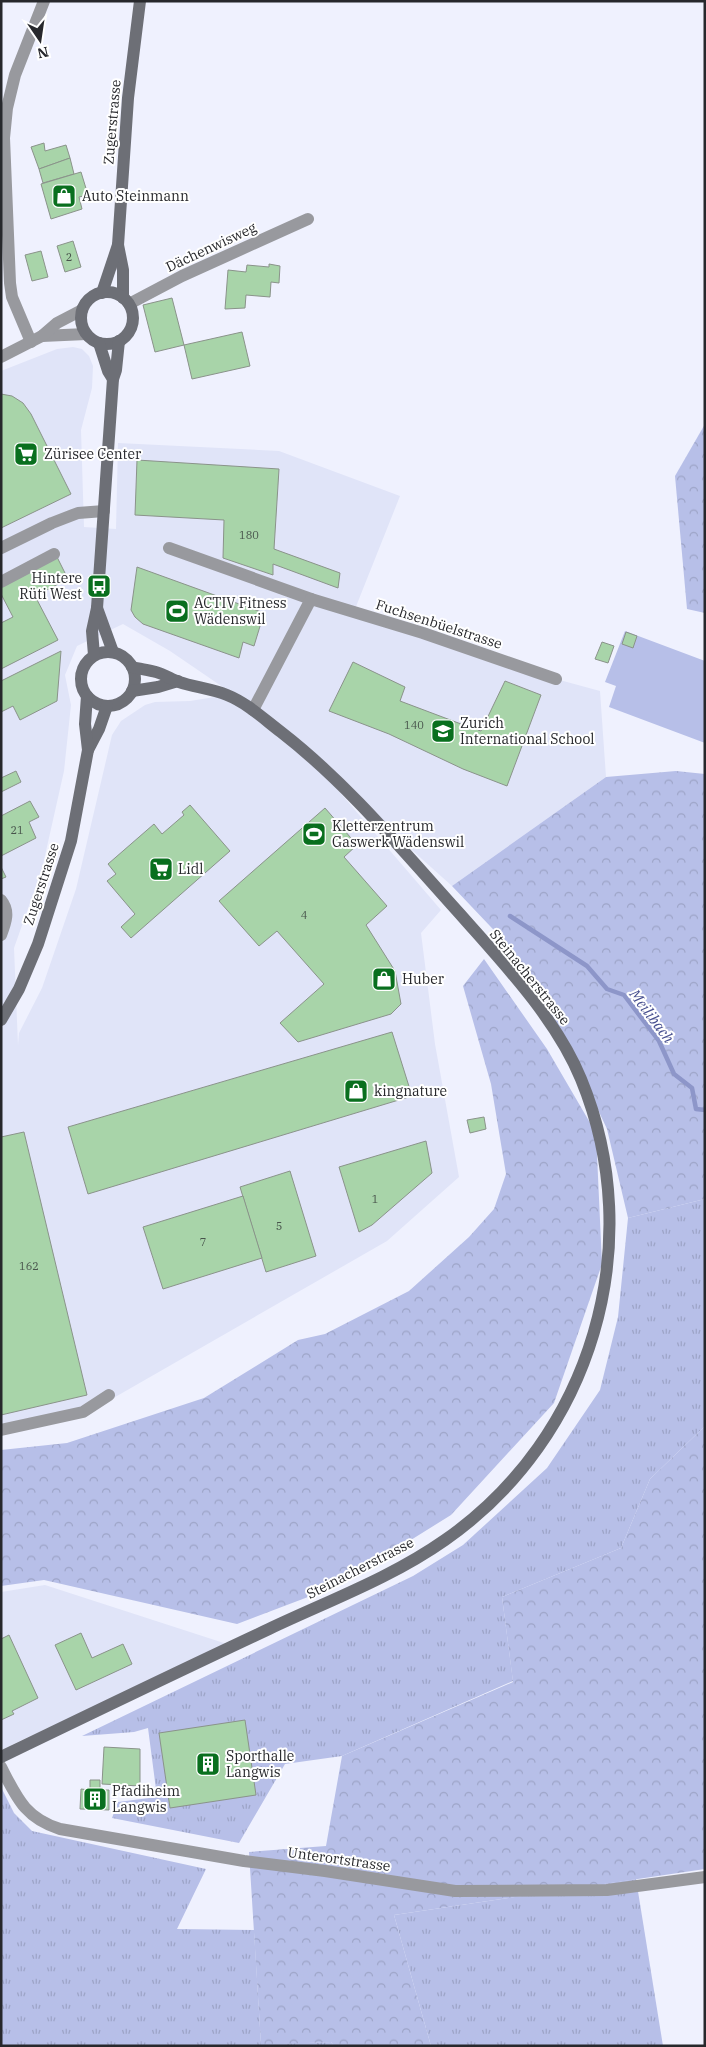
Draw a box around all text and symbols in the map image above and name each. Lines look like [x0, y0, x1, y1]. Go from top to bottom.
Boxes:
north arrow [15, 15, 65, 65]
text: N [36, 43, 50, 63]
street label: Zugerstrasse [99, 79, 125, 165]
shop icon: Auto Steinmann [51, 183, 77, 209]
place label: Auto Steinmann [82, 187, 189, 205]
street label: Dächenwisweg [163, 218, 259, 276]
house number: 2 [66, 250, 72, 264]
supermarket icon: Zürisee Center [13, 441, 39, 467]
place label: Zürisee Center [44, 445, 142, 463]
house number: 180 [239, 528, 259, 542]
place label: Hintere Rüti West [19, 569, 82, 603]
bus stop icon: Hintere Rüti West [86, 573, 112, 599]
place label: ACTIV Fitness Wädenswil [194, 594, 287, 628]
street label: Fuchsenbüelstrasse [374, 595, 504, 653]
sports icon: ACTIV Fitness Wädenswil [164, 598, 190, 624]
place label: Zurich International School [460, 714, 595, 748]
house number: 140 [404, 718, 424, 732]
school or university icon: Zurich International School [430, 718, 456, 744]
place label: Kletterzentrum Gaswerk Wädenswil [332, 817, 464, 851]
sports icon: Kletterzentrum Gaswerk Wädenswil [301, 821, 327, 847]
house number: 21 [10, 823, 24, 837]
street label: Zugerstrasse [19, 841, 63, 927]
supermarket icon: Lidl [148, 856, 174, 882]
place label: Lidl [178, 860, 203, 878]
house number: 4 [301, 908, 308, 922]
street label: Steinacherstrasse [486, 926, 574, 1028]
shop icon: Huber [371, 966, 397, 992]
place label: Huber [402, 970, 445, 988]
water label: Meilibach [625, 985, 679, 1047]
shop icon: kingnature [343, 1078, 369, 1104]
place label: kingnature [374, 1082, 447, 1100]
house number: 1 [372, 1192, 378, 1206]
house number: 5 [276, 1219, 282, 1233]
house number: 7 [200, 1235, 206, 1249]
house number: 162 [19, 1259, 39, 1273]
street label: Steinacherstrasse [303, 1533, 417, 1603]
place label: Sporthalle Langwis [226, 1747, 294, 1781]
building icon: Sporthalle Langwis [195, 1751, 221, 1777]
place label: Pfadiheim Langwis [112, 1782, 180, 1816]
building icon: Pfadiheim Langwis [82, 1786, 108, 1812]
street label: Unterortstrasse [286, 1843, 392, 1875]

